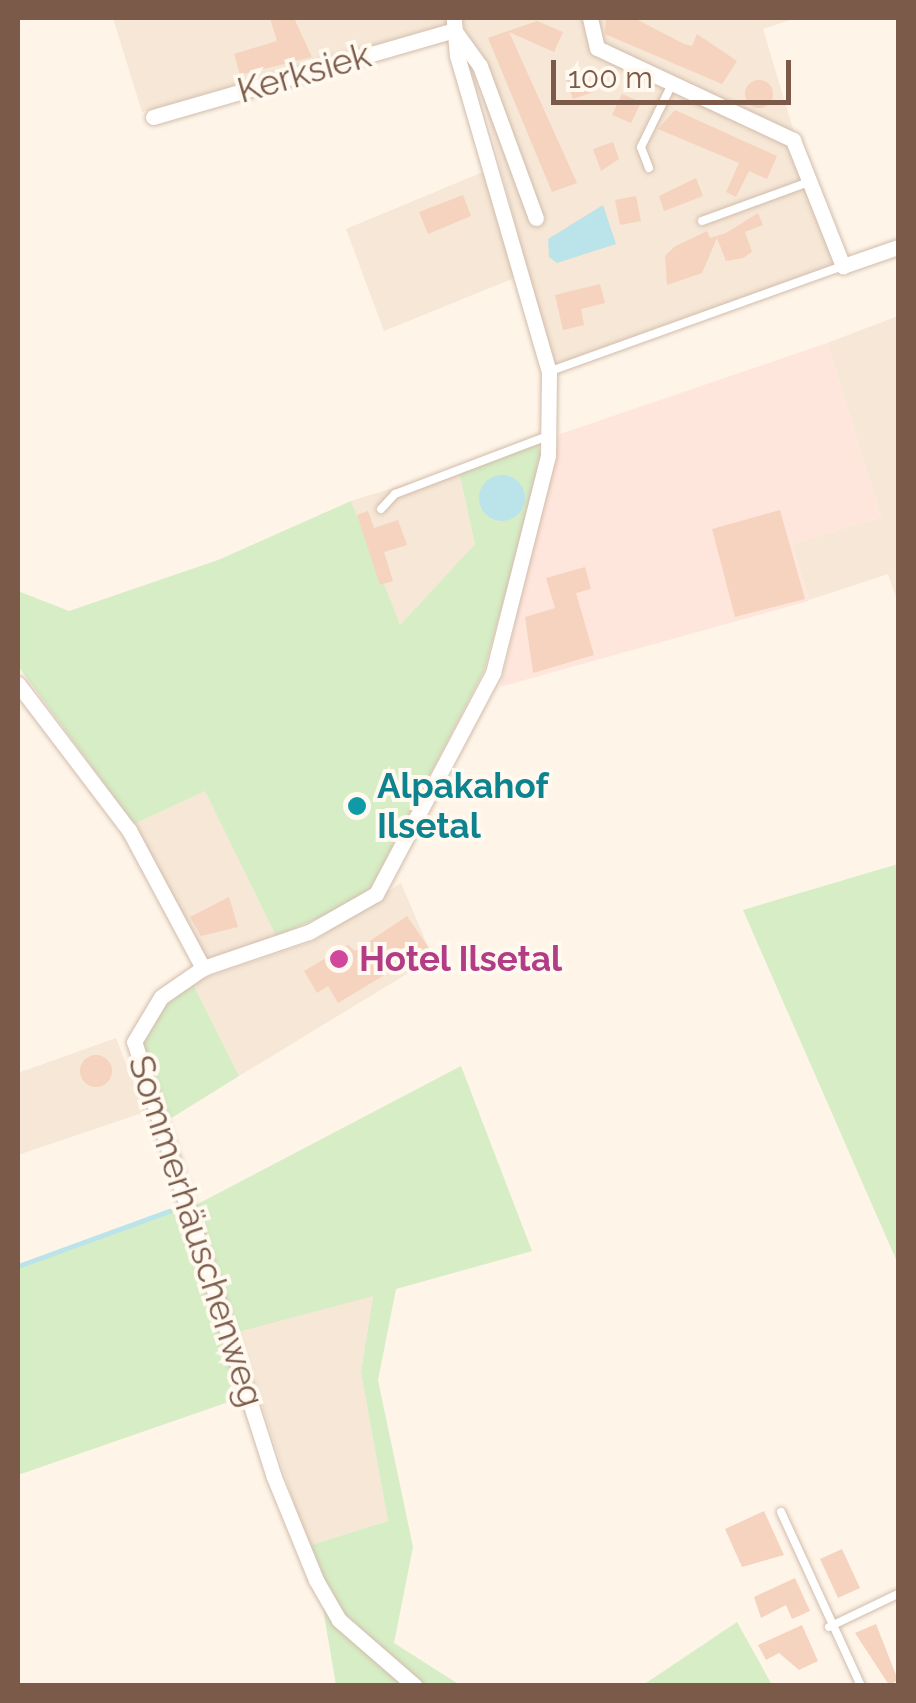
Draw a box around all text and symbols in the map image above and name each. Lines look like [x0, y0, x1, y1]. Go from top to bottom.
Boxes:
street label: Kerksiek [233, 34, 375, 112]
scale bar [556, 40, 796, 102]
text: 100 m [568, 60, 653, 95]
place label: Alpakahof Ilsetal [377, 765, 548, 847]
marker: Alpakahof Ilsetal [346, 795, 368, 817]
place label: Hotel Ilsetal [359, 938, 563, 980]
marker: Hotel Ilsetal [328, 948, 350, 970]
street label: Sommerhäuschenweg [119, 1050, 273, 1412]

